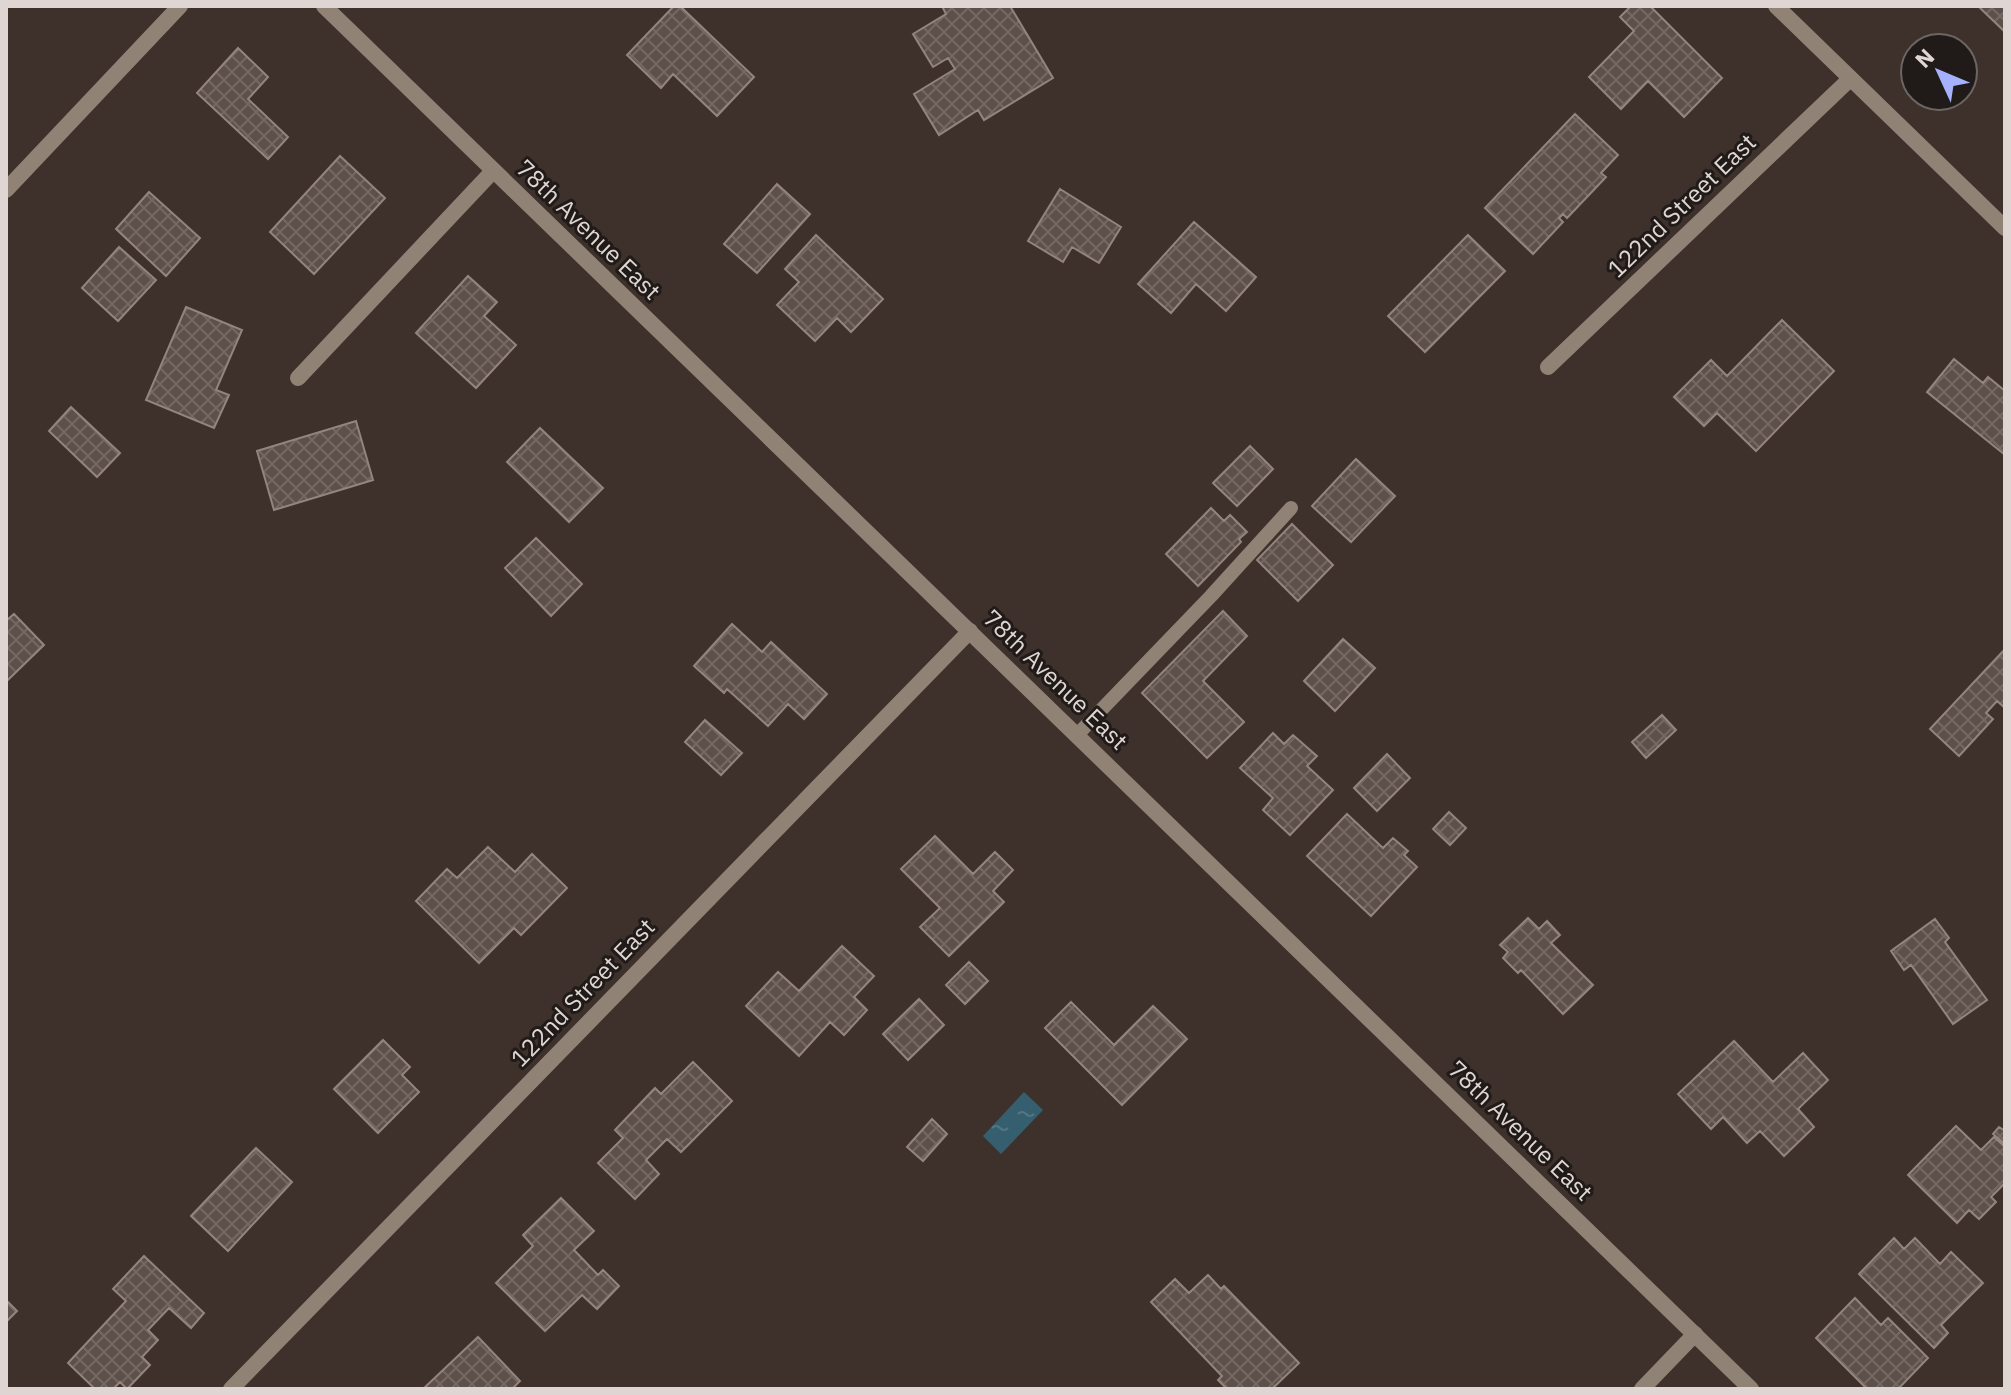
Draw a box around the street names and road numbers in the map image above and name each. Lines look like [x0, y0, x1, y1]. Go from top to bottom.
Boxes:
street label: 122nd Street East [1600, 126, 1762, 284]
street label: 78th Avenue East [510, 152, 668, 306]
street label: 78th Avenue East [977, 602, 1135, 756]
street label: 122nd Street East [503, 911, 661, 1073]
street label: 78th Avenue East [1442, 1053, 1600, 1207]

